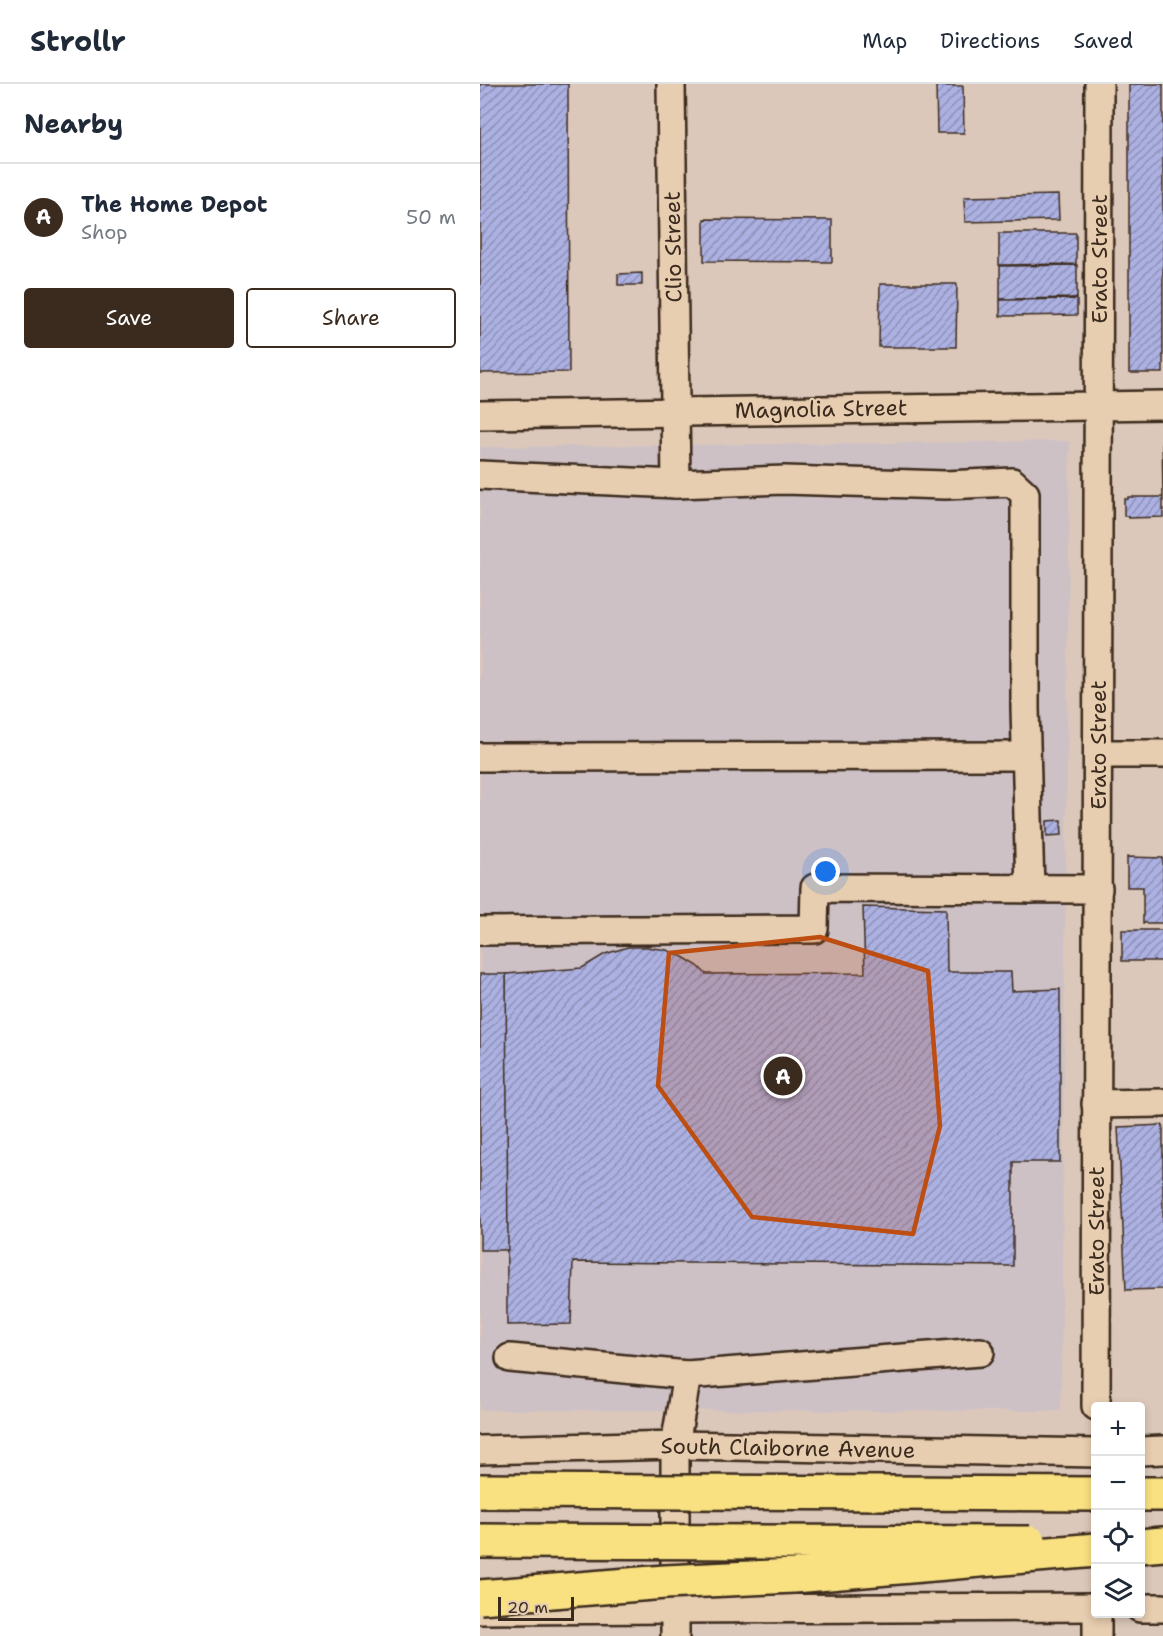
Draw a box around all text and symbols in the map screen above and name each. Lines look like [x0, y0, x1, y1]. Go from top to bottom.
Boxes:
text: Strollr [30, 22, 126, 60]
text: Map [862, 27, 907, 55]
text: Directions [940, 27, 1040, 55]
text: Saved [1073, 27, 1133, 55]
text: Nearby [24, 106, 123, 141]
text: The Home Depot [81, 190, 267, 219]
street label: Clio Street [658, 191, 688, 303]
street label: Erato Street [1085, 194, 1114, 324]
text: A [36, 204, 51, 230]
text: 50 m [406, 204, 456, 230]
text: Shop [81, 219, 128, 245]
button: Save [24, 288, 234, 348]
button: Share [246, 288, 456, 348]
street label: Magnolia Street [734, 393, 908, 425]
street label: Erato Street [1084, 680, 1113, 810]
your location [811, 857, 840, 886]
pin: A [764, 1054, 802, 1098]
street label: Erato Street [1082, 1166, 1111, 1296]
map controls [1091, 1402, 1145, 1618]
button: + [1091, 1402, 1145, 1456]
street label: South Claiborne Avenue [660, 1431, 916, 1465]
button: − [1091, 1456, 1145, 1510]
button: locate [1091, 1510, 1145, 1564]
button: layers [1091, 1564, 1145, 1618]
scale bar [498, 1594, 574, 1622]
text: 20 m [507, 1597, 548, 1618]

